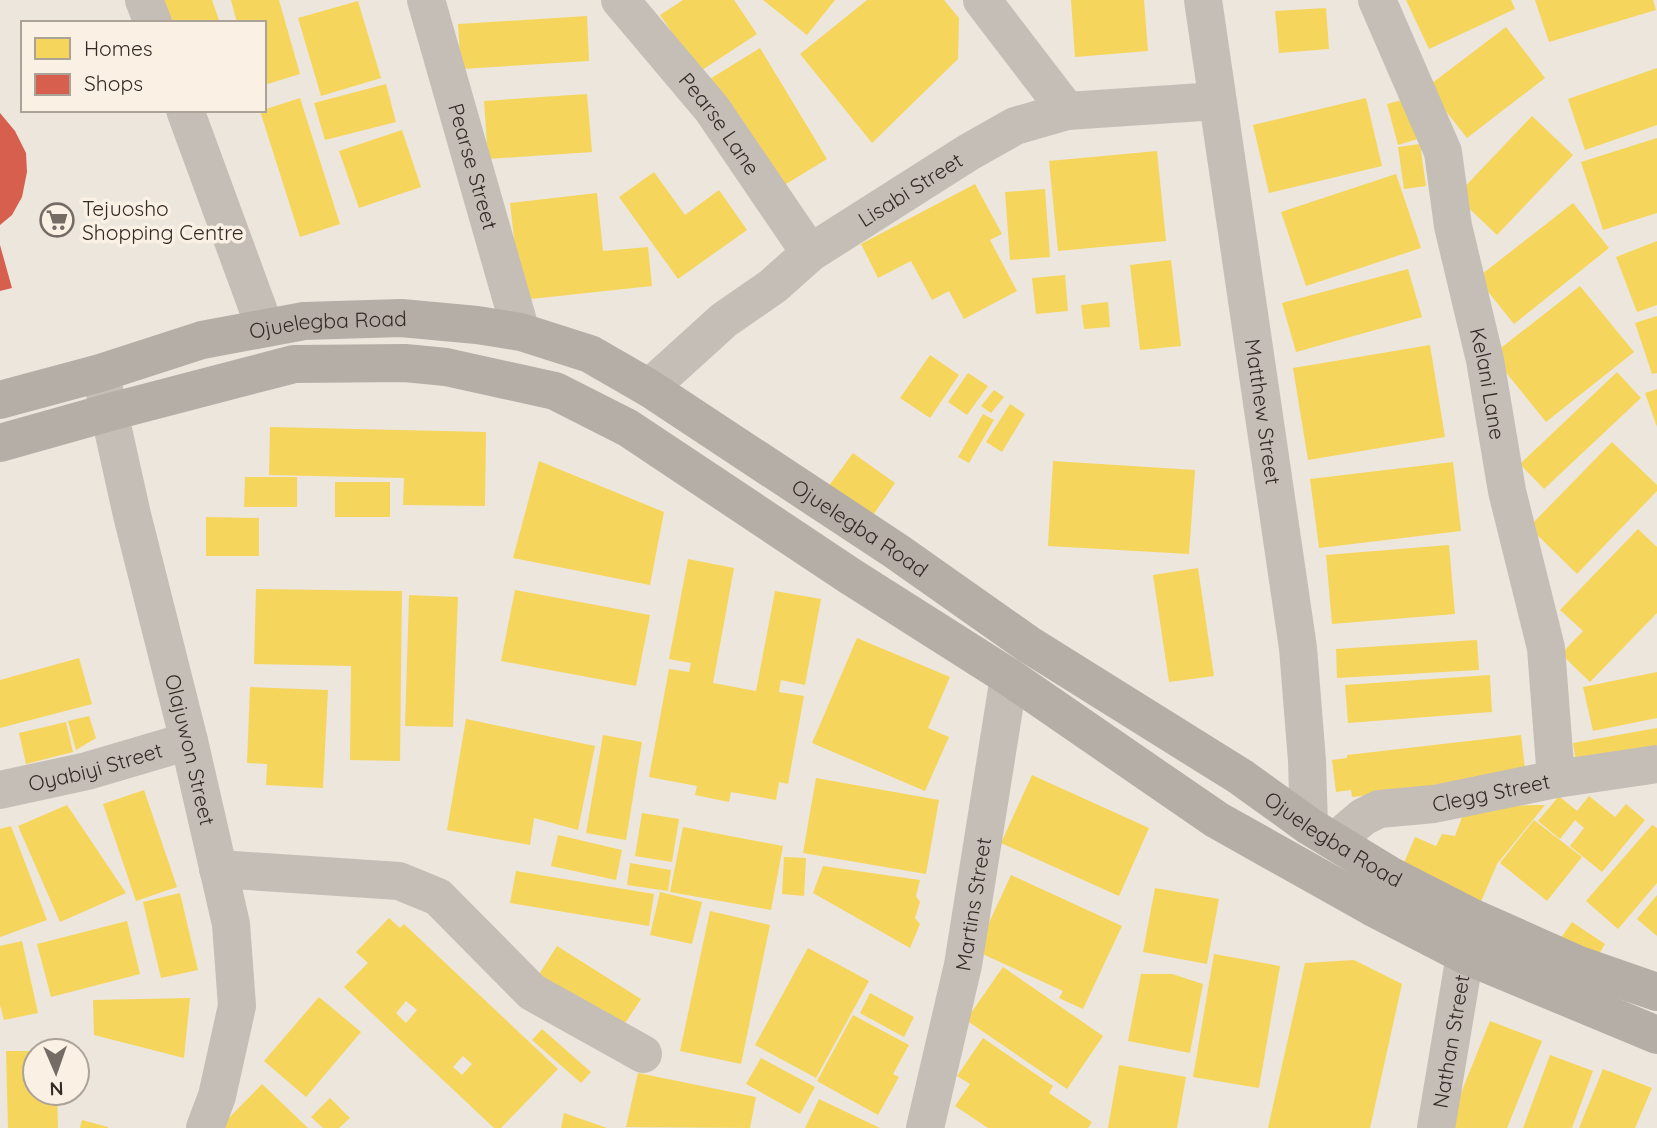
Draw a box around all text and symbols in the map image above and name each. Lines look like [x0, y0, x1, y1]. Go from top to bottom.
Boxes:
legend [21, 21, 266, 112]
text: Homes [84, 35, 153, 61]
street label: Pearse Lane [674, 67, 766, 180]
text: Shops [84, 70, 143, 96]
street label: Pearse Street [443, 100, 504, 232]
street label: Lisabi Street [853, 147, 967, 232]
place label: Tejuosho Shopping Centre [82, 195, 244, 245]
supermarket icon: Tejuosho Shopping Centre [38, 201, 76, 239]
street label: Ojuelegba Road [247, 305, 407, 344]
street label: Kelani Lane [1465, 325, 1511, 442]
street label: Matthew Street [1240, 337, 1287, 486]
street label: Ojuelegba Road [787, 473, 933, 583]
street label: Olajuwon Street [160, 671, 221, 828]
street label: Oyabiyi Street [26, 737, 165, 796]
street label: Clegg Street [1430, 768, 1552, 817]
street label: Ojuelegba Road [1260, 785, 1407, 893]
street label: Martins Street [949, 835, 996, 973]
street label: Nathan Street [1427, 972, 1475, 1110]
north arrow [21, 1037, 91, 1107]
text: N [49, 1077, 64, 1101]

